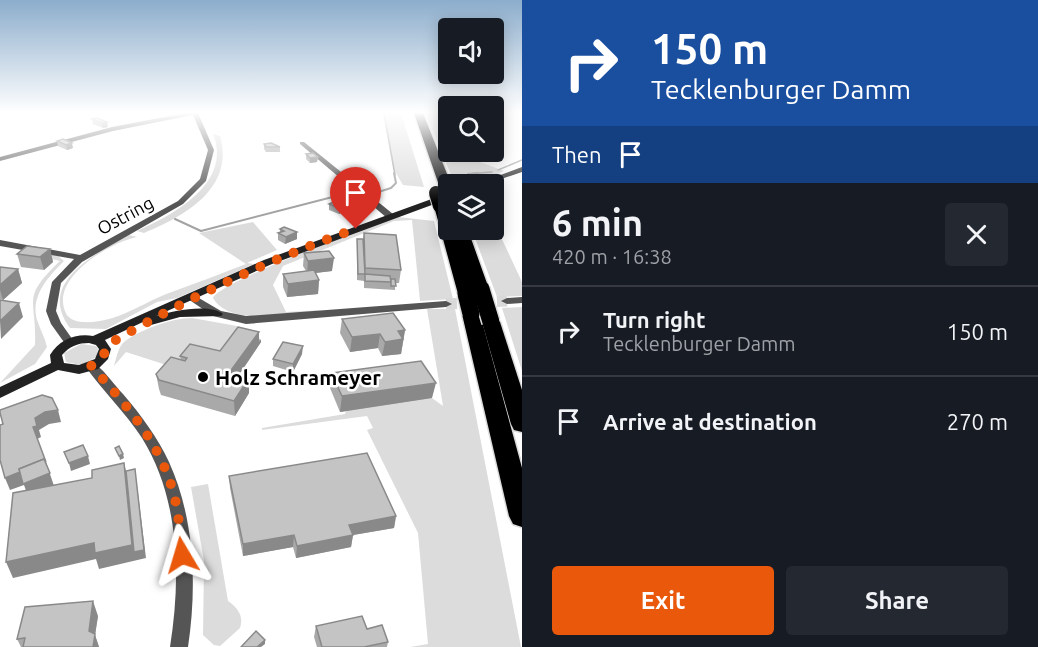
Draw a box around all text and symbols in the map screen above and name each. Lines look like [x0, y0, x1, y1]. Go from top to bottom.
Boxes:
map controls [438, 18, 504, 240]
button: sound [438, 18, 504, 84]
icon: right [552, 24, 630, 102]
text: 150 m [651, 25, 768, 72]
text: Tecklenburger Damm [651, 74, 911, 104]
button: search [438, 96, 504, 162]
icon: arrive [614, 138, 647, 171]
text: Then [552, 142, 602, 167]
pin [330, 167, 381, 229]
button: layers [438, 174, 504, 240]
icon: arrive [339, 176, 372, 209]
street label: Ostring [94, 192, 156, 238]
text: 6 min [552, 202, 643, 243]
button: close [945, 203, 1008, 266]
text: 420 m · 16:38 [552, 245, 672, 268]
text: Turn right [603, 307, 705, 332]
icon: right [552, 315, 585, 348]
text: 150 m [947, 319, 1008, 344]
text: Tecklenburger Damm [603, 332, 796, 355]
place label: Holz Schrameyer [215, 365, 381, 389]
marker: Holz Schrameyer [196, 370, 210, 384]
icon: arrive [552, 405, 585, 438]
text: Arrive at destination [603, 409, 817, 434]
text: 270 m [947, 409, 1008, 434]
position arrow [150, 523, 214, 587]
button: Exit [552, 566, 774, 635]
button: Share [786, 566, 1008, 635]

